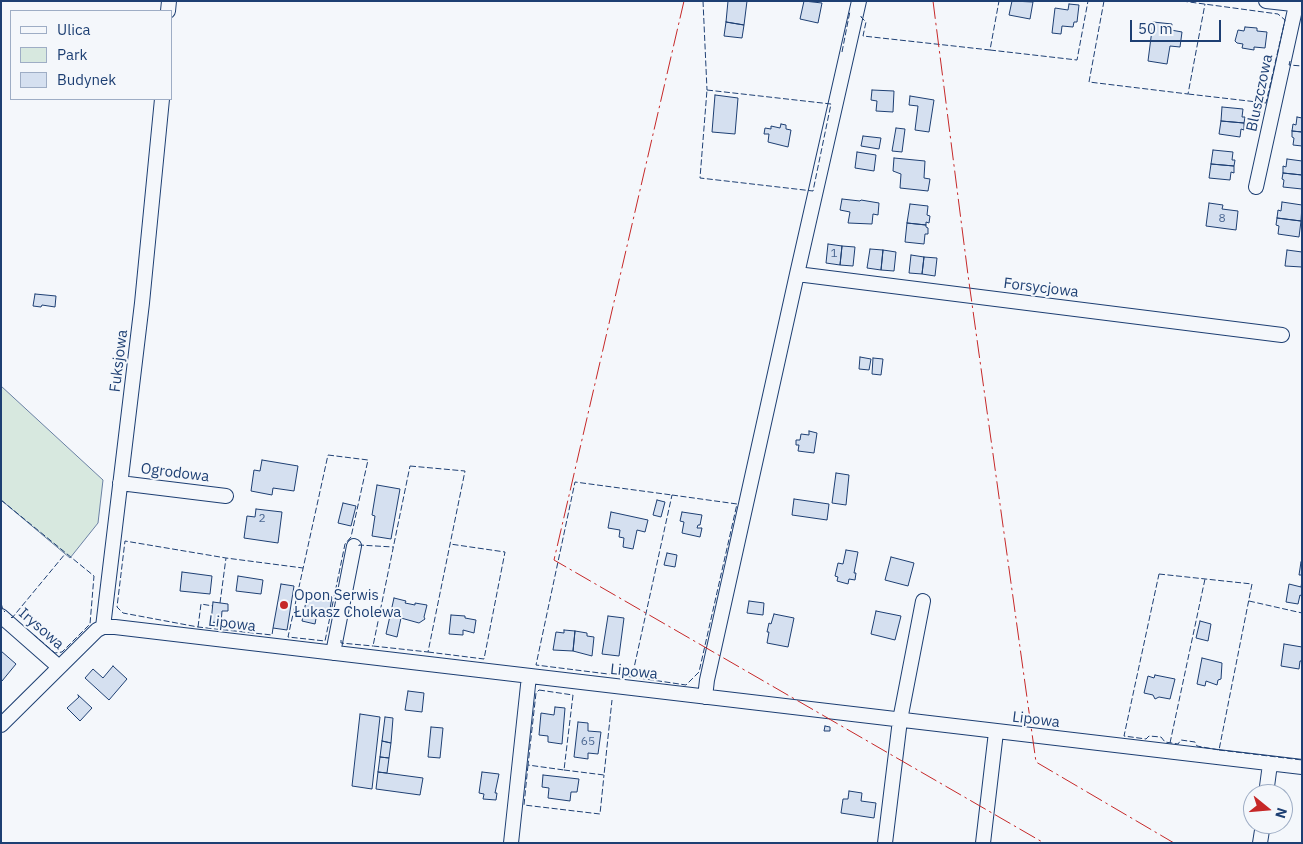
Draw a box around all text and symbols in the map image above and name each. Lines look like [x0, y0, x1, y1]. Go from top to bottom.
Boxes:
legend [10, 10, 172, 100]
scale bar [1133, 10, 1224, 42]
text: 50 m [1138, 19, 1173, 38]
text: Ulica [57, 20, 91, 39]
text: Park [57, 45, 87, 64]
street label: Bluszczowa [1243, 53, 1277, 133]
text: Budynek [57, 70, 116, 89]
house number: 8 [1218, 212, 1226, 226]
house number: 1 [830, 247, 838, 261]
street label: Forsycjowa [1002, 274, 1080, 302]
street label: Fuksjowa [106, 329, 132, 393]
street label: Ogrodowa [140, 460, 210, 486]
house number: 2 [258, 512, 266, 526]
place label: Opon Serwis Łukasz Cholewa [294, 587, 401, 622]
marker: Opon Serwis Łukasz Cholewa [278, 599, 290, 611]
street label: Irysowa [15, 604, 67, 654]
street label: Lipowa [207, 612, 257, 636]
street label: Lipowa [609, 661, 659, 683]
street label: Lipowa [1011, 708, 1061, 732]
house number: 65 [581, 735, 595, 749]
north arrow [1243, 784, 1293, 834]
text: N [1271, 806, 1291, 821]

